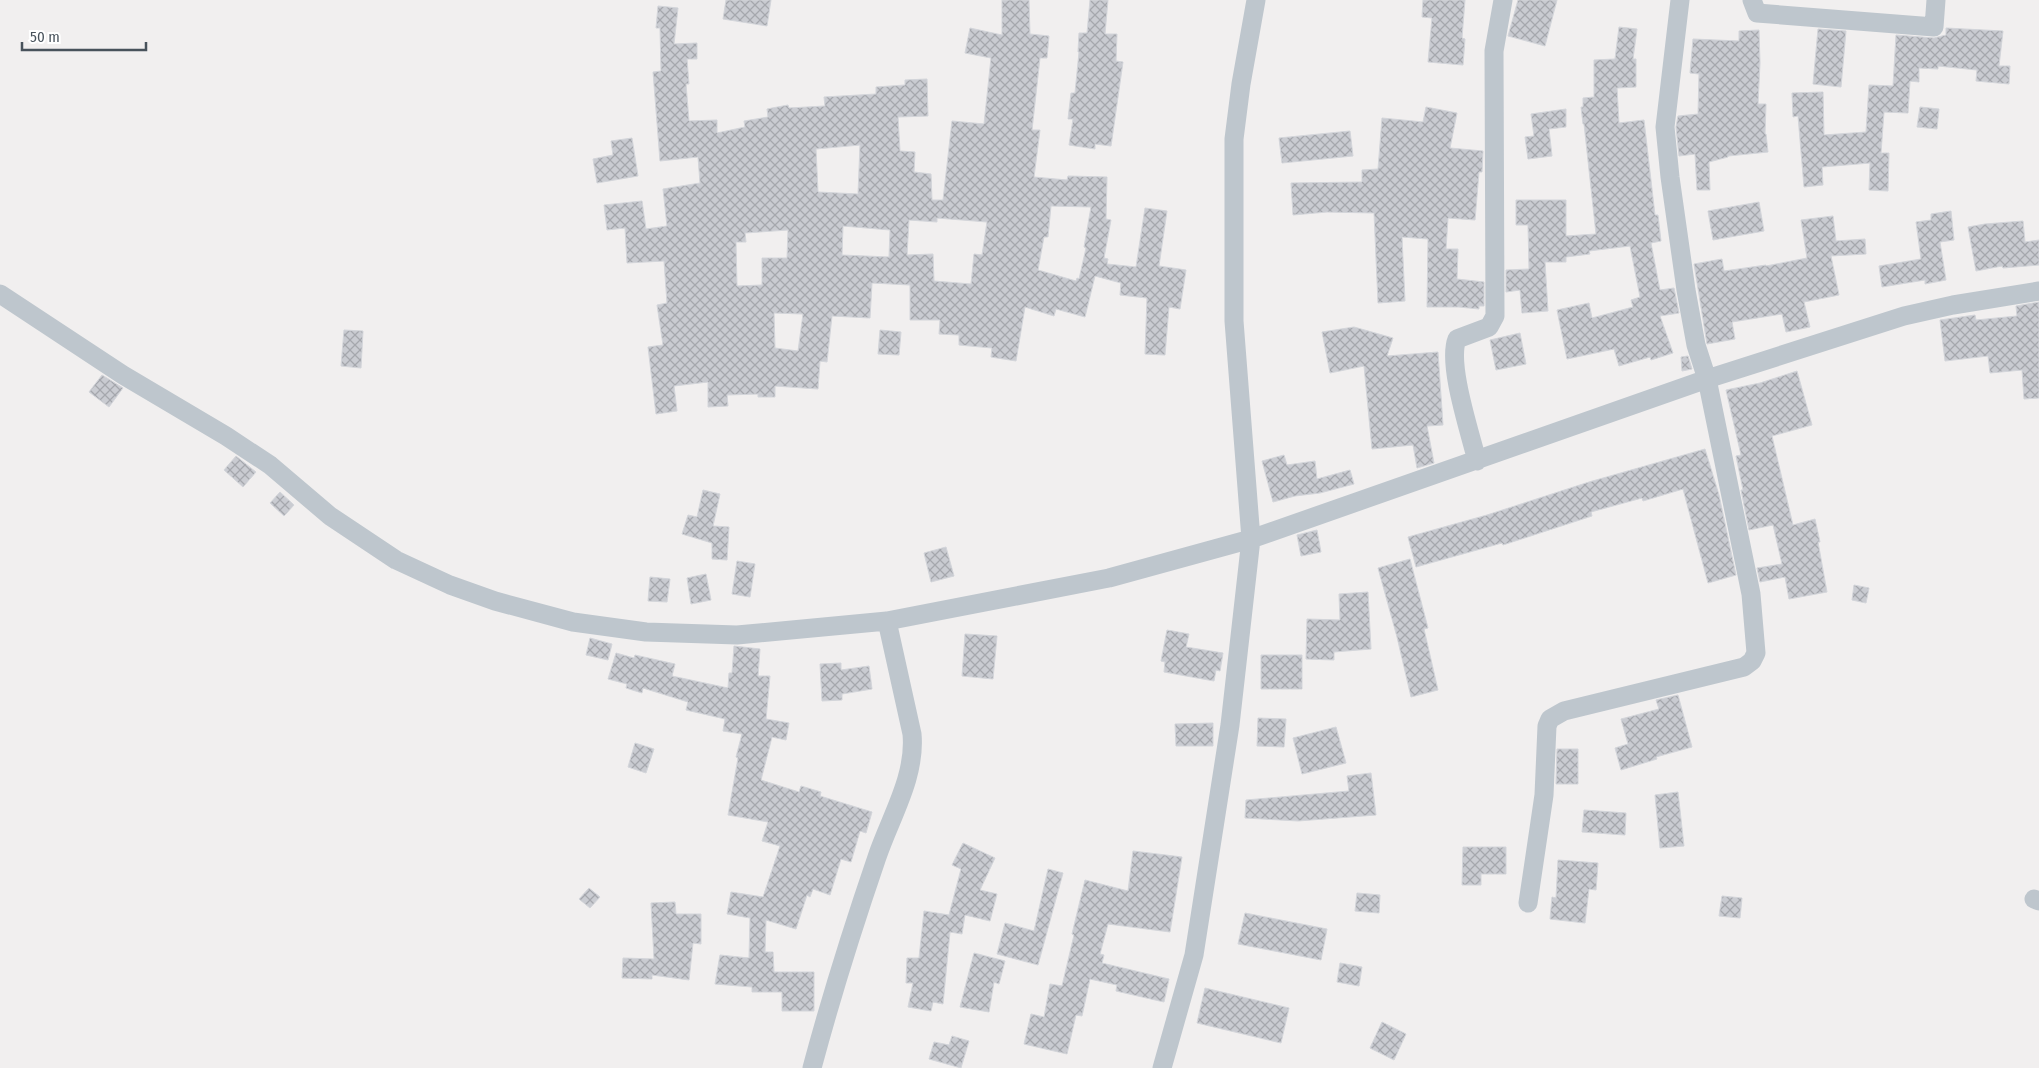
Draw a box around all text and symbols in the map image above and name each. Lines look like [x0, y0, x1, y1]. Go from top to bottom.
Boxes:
scale bar [22, 20, 146, 52]
text: 50 m [30, 28, 60, 46]

